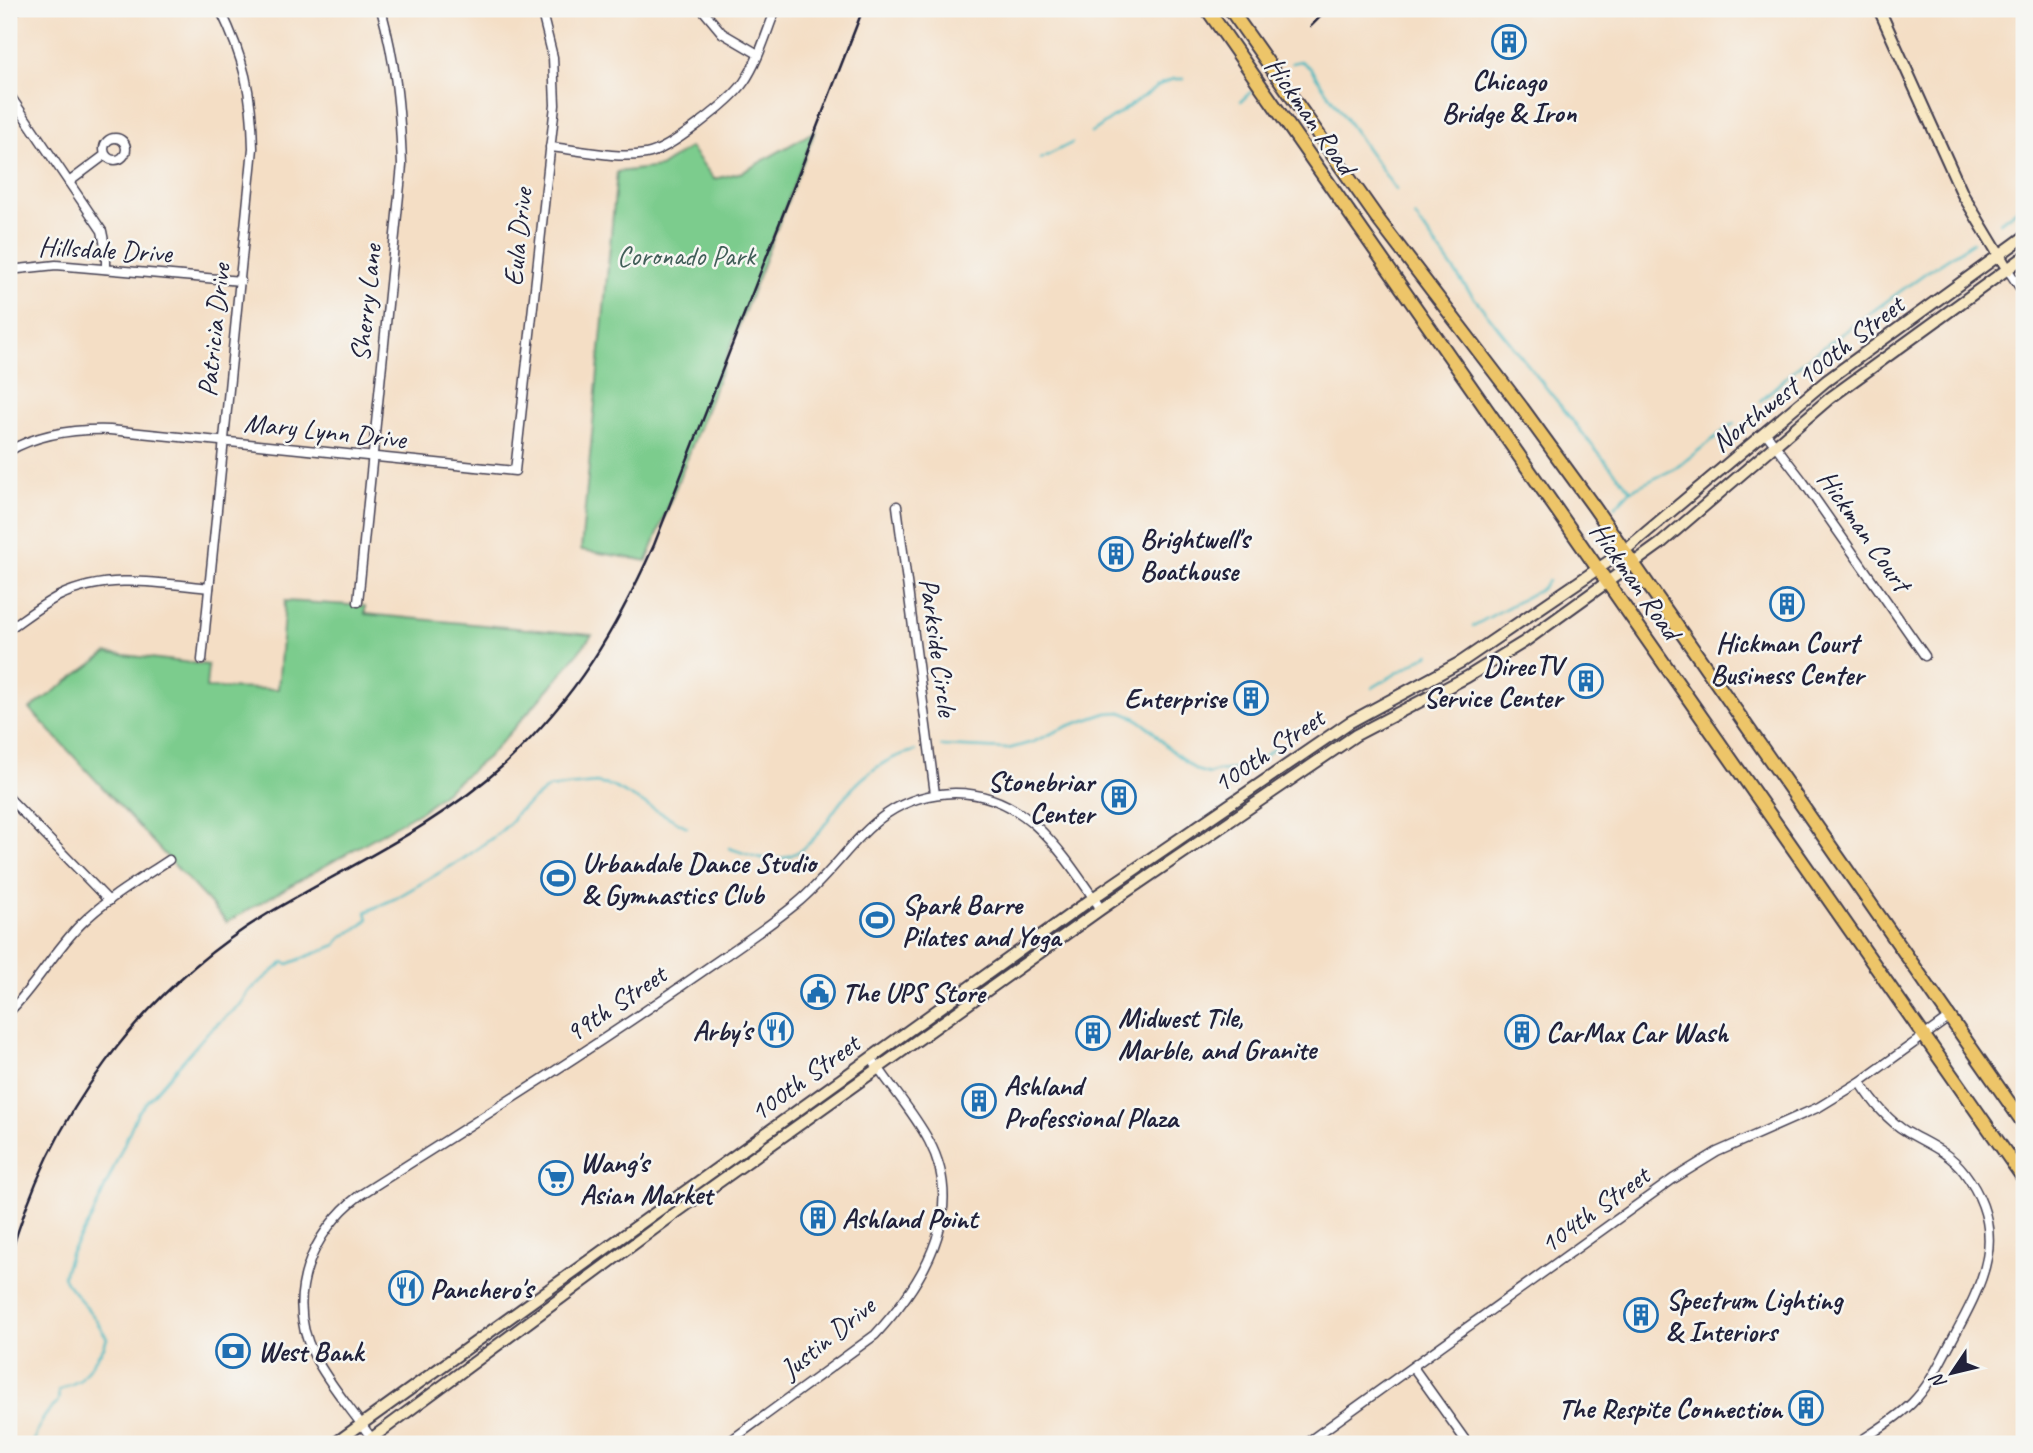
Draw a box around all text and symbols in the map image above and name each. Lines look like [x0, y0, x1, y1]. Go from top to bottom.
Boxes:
building icon: Chicago Bridge & Iron [1490, 23, 1528, 61]
street label: Hickman Road [1257, 50, 1366, 184]
place label: Chicago Bridge & Iron [1442, 63, 1578, 130]
street label: Eula Drive [495, 185, 540, 288]
street label: Hillsdale Drive [38, 229, 174, 271]
park label: Coronado Park [617, 238, 757, 273]
street label: Sherry Lane [342, 241, 389, 363]
street label: Patricia Drive [189, 260, 238, 398]
street label: Northwest 100th Street [1704, 286, 1913, 459]
street label: Mary Lynn Drive [242, 405, 409, 457]
street label: Hickman Court [1810, 463, 1921, 601]
street label: Hickman Road [1582, 515, 1691, 649]
place label: Brightwell's Boathouse [1140, 521, 1253, 588]
building icon: Brightwell's Boathouse [1097, 535, 1135, 573]
street label: Parkside Circle [912, 576, 966, 720]
building icon: Hickman Court Business Center [1768, 585, 1806, 623]
place label: Hickman Court Business Center [1710, 625, 1866, 692]
place label: DirecTV Service Center [1423, 648, 1568, 715]
building icon: DirecTV Service Center [1567, 662, 1605, 700]
building icon: Enterprise [1232, 679, 1270, 717]
place label: Enterprise [1124, 681, 1229, 716]
street label: 100th Street [1206, 699, 1333, 800]
place label: Stonebriar Center [987, 764, 1097, 831]
building icon: Stonebriar Center [1100, 778, 1138, 816]
place label: Urbandale Dance Studio & Gymnastics Club [582, 845, 819, 912]
sports icon: Urbandale Dance Studio & Gymnastics Club [539, 859, 577, 897]
place label: Spark Barre Pilates and Yoga [902, 887, 1063, 954]
sports icon: Spark Barre Pilates and Yoga [858, 901, 896, 939]
street label: 99th Street [558, 955, 675, 1050]
public building icon: The UPS Store [799, 973, 837, 1011]
place label: The UPS Store [842, 975, 987, 1010]
place label: Midwest Tile, Marble, and Granite [1118, 1000, 1318, 1067]
restaurant icon: Arby's [757, 1011, 795, 1049]
place label: Arby's [693, 1013, 755, 1048]
building icon: CarMax Car Wash [1503, 1013, 1541, 1051]
building icon: Midwest Tile, Marble, and Granite [1074, 1014, 1112, 1052]
place label: CarMax Car Wash [1546, 1015, 1729, 1050]
street label: 100th Street [743, 1024, 868, 1129]
place label: Ashland Professional Plaza [1004, 1068, 1180, 1135]
building icon: Ashland Professional Plaza [960, 1082, 998, 1120]
place label: Wang's Asian Market [580, 1145, 716, 1212]
street label: 104th Street [1533, 1156, 1658, 1261]
supermarket icon: Wang's Asian Market [537, 1159, 575, 1197]
building icon: Ashland Point [799, 1199, 837, 1237]
place label: Ashland Point [842, 1201, 980, 1236]
restaurant icon: Panchero's [387, 1269, 425, 1307]
place label: Panchero's [430, 1271, 536, 1306]
place label: Spectrum Lighting & Interiors [1666, 1282, 1844, 1349]
street label: Justin Drive [771, 1287, 883, 1387]
building icon: Spectrum Lighting & Interiors [1622, 1296, 1660, 1334]
bank icon: West Bank [214, 1332, 252, 1370]
place label: West Bank [258, 1334, 366, 1369]
north arrow [1918, 1338, 1988, 1408]
text: N [1924, 1368, 1952, 1394]
building icon: The Respite Connection [1787, 1389, 1825, 1427]
place label: The Respite Connection [1558, 1391, 1784, 1426]

